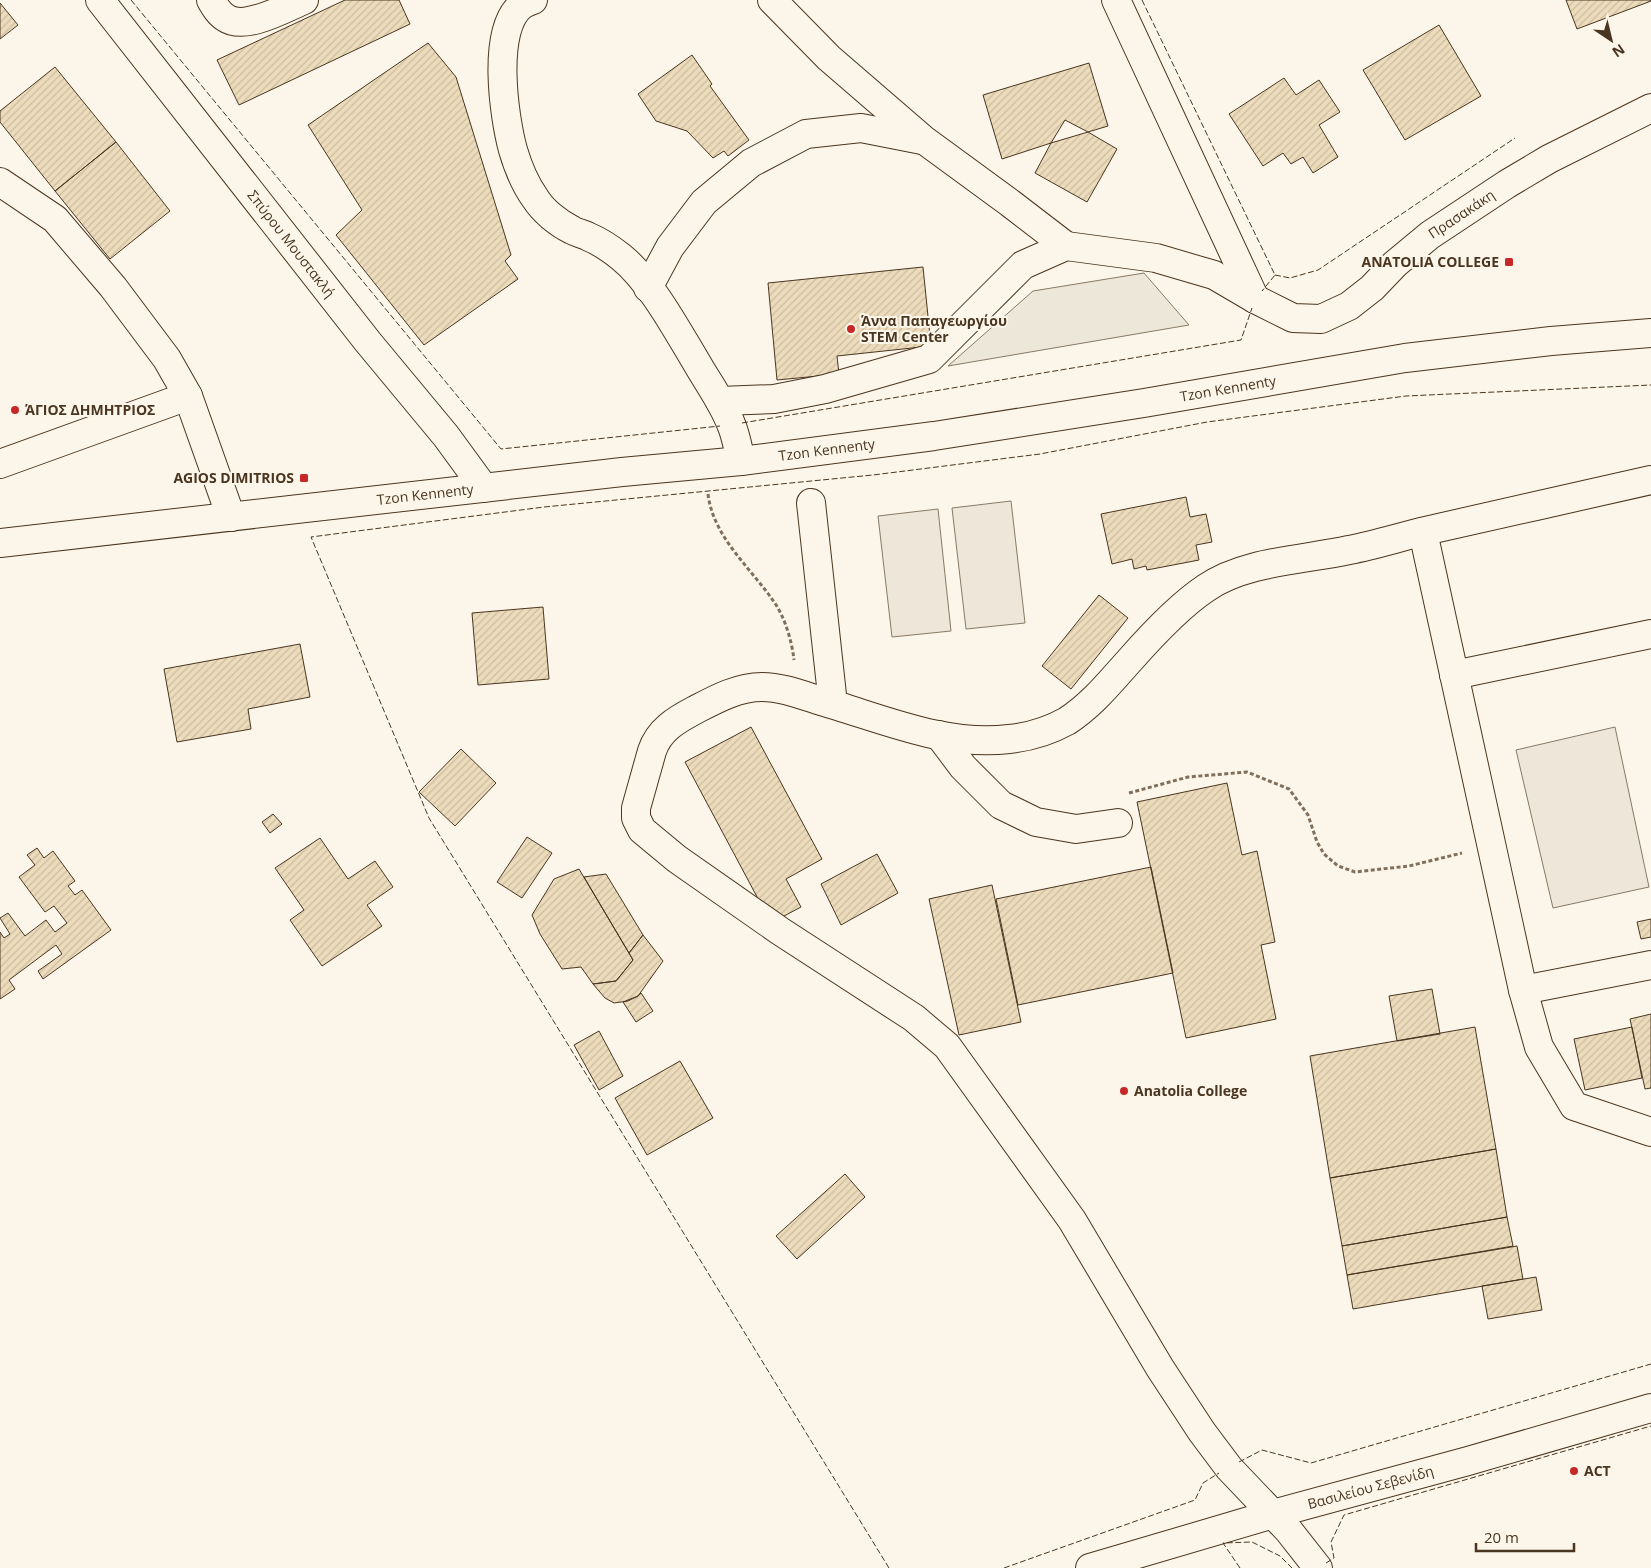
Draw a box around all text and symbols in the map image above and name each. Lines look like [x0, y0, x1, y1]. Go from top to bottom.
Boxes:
north arrow [1586, 15, 1636, 65]
text: N [1609, 40, 1629, 62]
street label: Πρασακάκη [1424, 185, 1498, 243]
street label: Σπύρου Μουστακλή [244, 186, 340, 301]
place label: ANATOLIA COLLEGE [1362, 252, 1499, 271]
marker: ANATOLIA COLLEGE [1503, 256, 1515, 268]
place label: Άννα Παπαγεωργίου STEM Center [861, 311, 1007, 346]
marker: Άννα Παπαγεωργίου STEM Center [845, 323, 857, 335]
street label: Tzon Kennenty [1178, 370, 1278, 406]
place label: ΆΓΙΟΣ ΔΗΜΗΤΡΙΟΣ [25, 400, 155, 419]
marker: ΆΓΙΟΣ ΔΗΜΗΤΡΙΟΣ [9, 404, 21, 416]
street label: Tzon Kennenty [777, 434, 877, 465]
place label: AGIOS DIMITRIOS [173, 468, 294, 487]
marker: AGIOS DIMITRIOS [298, 472, 310, 484]
street label: Tzon Kennenty [376, 479, 475, 509]
place label: Anatolia College [1134, 1081, 1247, 1100]
marker: Anatolia College [1118, 1085, 1130, 1097]
street label: Βασιλείου Σεβενίδη [1305, 1461, 1436, 1513]
place label: ACT [1584, 1461, 1611, 1480]
marker: ACT [1568, 1465, 1580, 1477]
scale bar [1476, 1520, 1574, 1552]
text: 20 m [1484, 1527, 1519, 1547]

